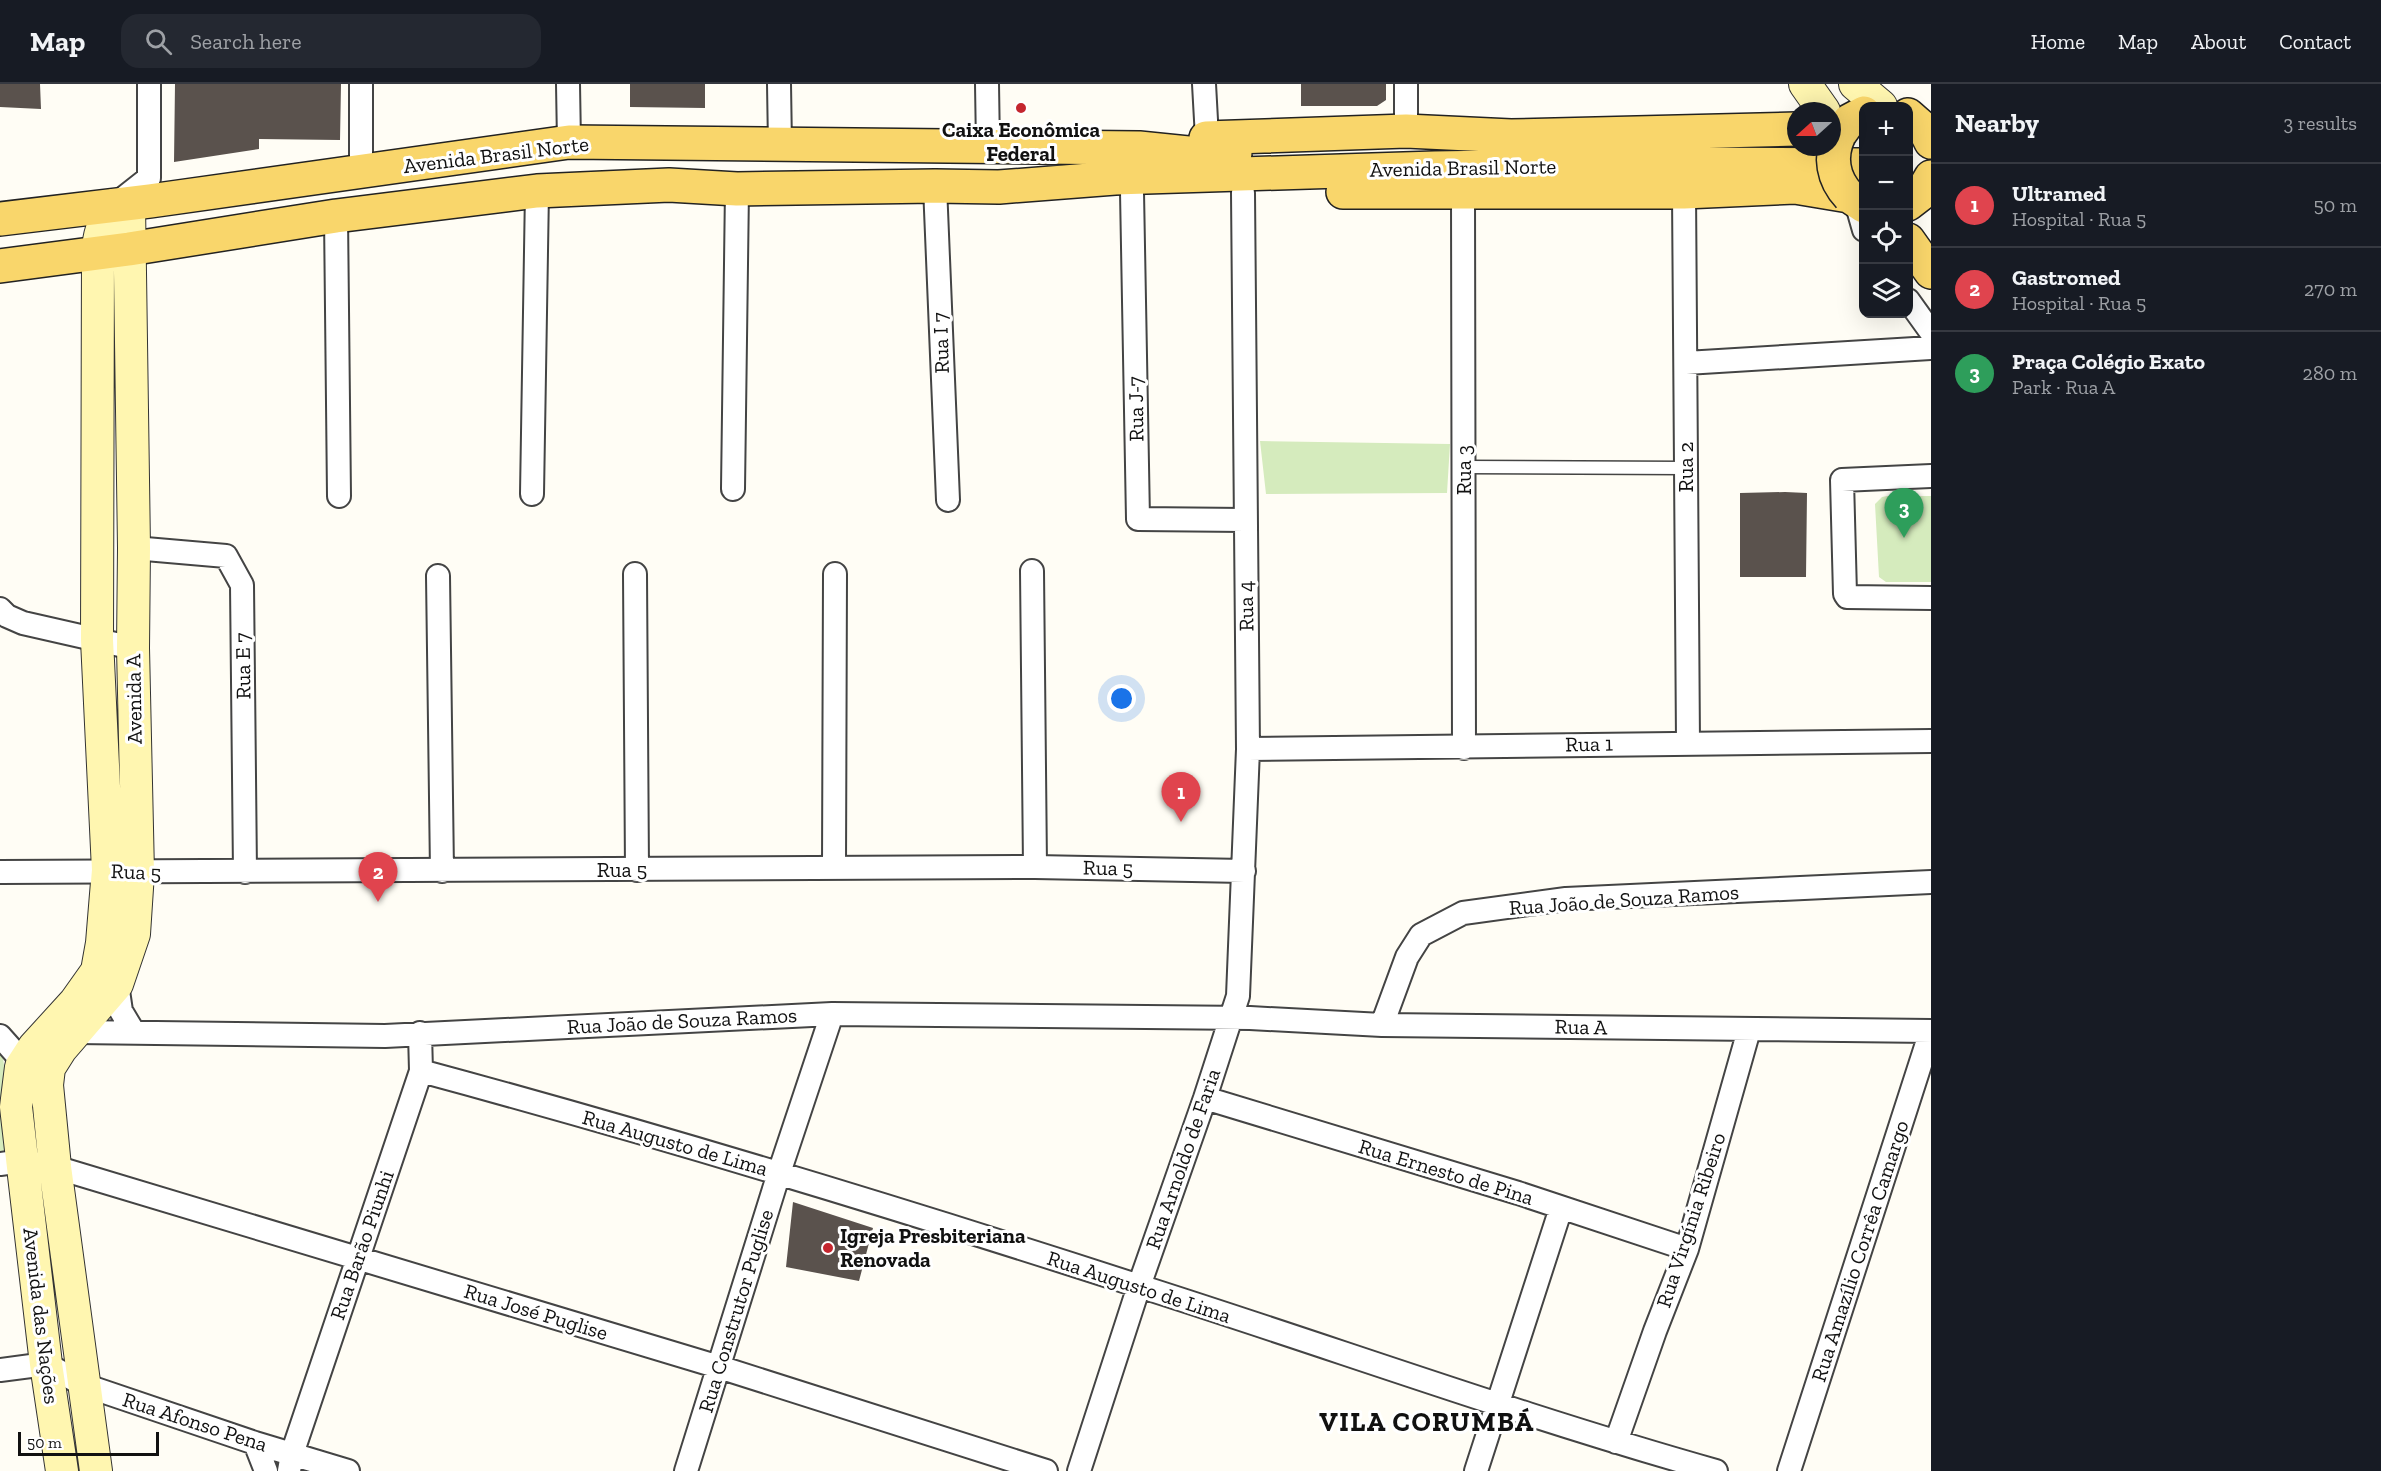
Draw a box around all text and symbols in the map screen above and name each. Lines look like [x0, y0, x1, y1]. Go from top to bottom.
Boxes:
search box [121, 14, 541, 68]
text: Map [30, 25, 85, 58]
icon: search [142, 25, 175, 58]
text: Search here [190, 28, 302, 55]
text: Home [2031, 29, 2085, 54]
text: Map [2118, 29, 2158, 54]
text: About [2191, 29, 2246, 54]
text: Contact [2279, 29, 2351, 54]
marker: Caixa Econômica Federal [1014, 101, 1028, 115]
north arrow [1787, 102, 1841, 156]
map controls [1859, 102, 1913, 318]
button: + [1859, 102, 1913, 156]
text: Nearby [1955, 107, 2039, 139]
text: 3 results [2283, 111, 2357, 135]
place label: Caixa Econômica Federal [942, 117, 1100, 166]
street label: Avenida Brasil Norte [402, 131, 590, 178]
street label: Avenida Brasil Norte [1369, 153, 1557, 182]
button: − [1859, 156, 1913, 210]
text: Ultramed [2012, 180, 2106, 207]
text: 1 [1970, 193, 1979, 217]
text: 50 m [2313, 193, 2357, 217]
text: Hospital · Rua 5 [2012, 207, 2146, 231]
button: locate [1859, 210, 1913, 264]
button: layers [1859, 264, 1913, 318]
text: Gastromed [2012, 264, 2121, 291]
text: 2 [1969, 277, 1980, 301]
text: 270 m [2304, 277, 2357, 301]
text: Hospital · Rua 5 [2012, 291, 2146, 315]
street label: Rua I 7 [927, 312, 954, 374]
text: Praça Colégio Exato [2012, 348, 2205, 375]
text: 3 [1969, 361, 1980, 385]
text: 280 m [2303, 361, 2357, 385]
text: Park · Rua A [2012, 375, 2115, 399]
street label: Rua J-7 [1122, 376, 1149, 442]
street label: Rua 2 [1673, 442, 1698, 492]
street label: Rua 3 [1451, 445, 1476, 495]
pin: 3 [1884, 488, 1924, 538]
street label: Rua 4 [1233, 580, 1258, 632]
street label: Rua E 7 [229, 632, 256, 700]
street label: Avenida A [120, 653, 147, 744]
your location [1107, 684, 1136, 713]
street label: Rua 1 [1565, 731, 1613, 756]
pin: 1 [1162, 772, 1200, 822]
pin: 2 [358, 852, 398, 902]
street label: Rua 5 [1083, 855, 1133, 880]
street label: Rua 5 [597, 857, 647, 882]
street label: Rua 5 [110, 858, 162, 885]
street label: Rua João de Souza Ramos [1508, 879, 1740, 920]
street label: Rua João de Souza Ramos [566, 1002, 798, 1039]
street label: Rua A [1554, 1014, 1608, 1039]
street label: Rua Arnoldo de Faria [1140, 1065, 1225, 1253]
street label: Rua Augusto de Lima [580, 1104, 771, 1181]
street label: Rua Amazílio Corrêa Camargo [1805, 1117, 1914, 1385]
street label: Rua Virgínia Ribeiro [1650, 1129, 1731, 1310]
street label: Rua Ernesto de Pina [1356, 1133, 1537, 1210]
street label: Rua Barão Piunhi [324, 1167, 399, 1323]
street label: Rua Construtor Puglise [693, 1206, 778, 1416]
place label: Igreja Presbiteriana Renovada [840, 1223, 1026, 1272]
street label: Avenida das Nações [18, 1226, 65, 1406]
marker: Igreja Presbiteriana Renovada [821, 1241, 835, 1255]
street label: Rua Augusto de Lima [1044, 1245, 1234, 1328]
street label: Rua José Puglise [461, 1278, 611, 1345]
street label: Rua Afonso Pena [120, 1386, 271, 1457]
district label: VILA CORUMBÁ [1319, 1406, 1535, 1438]
scale bar [18, 1429, 159, 1456]
text: 50 m [27, 1433, 62, 1452]

